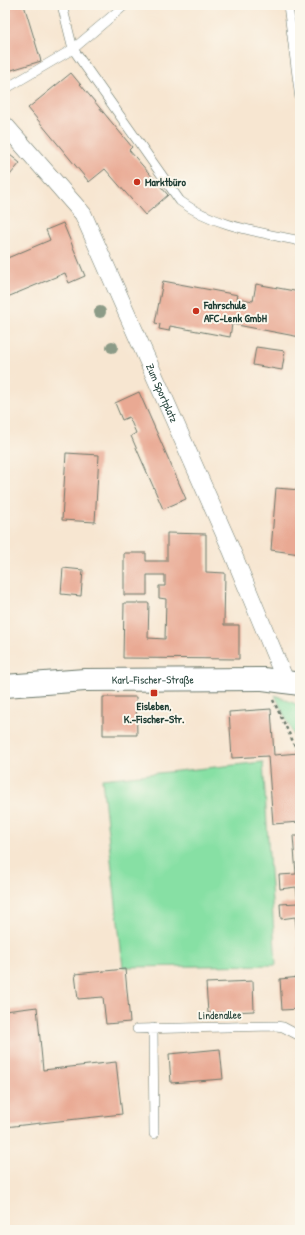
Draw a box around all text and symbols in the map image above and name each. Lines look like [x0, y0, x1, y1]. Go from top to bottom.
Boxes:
place label: Marktbüro [145, 175, 187, 189]
marker: Marktbüro [132, 177, 142, 187]
place label: Fahrschule AFC-Lenk GmbH [203, 298, 267, 325]
marker: Fahrschule AFC-Lenk GmbH [191, 306, 201, 316]
street label: Zum Sportplatz [143, 361, 181, 425]
street label: Karl-Fischer-Straße [112, 672, 195, 687]
marker: Eisleben, K.-Fischer-Str. [149, 688, 159, 698]
place label: Eisleben, K.-Fischer-Str. [124, 699, 185, 726]
street label: Lindenallee [198, 1008, 242, 1022]

